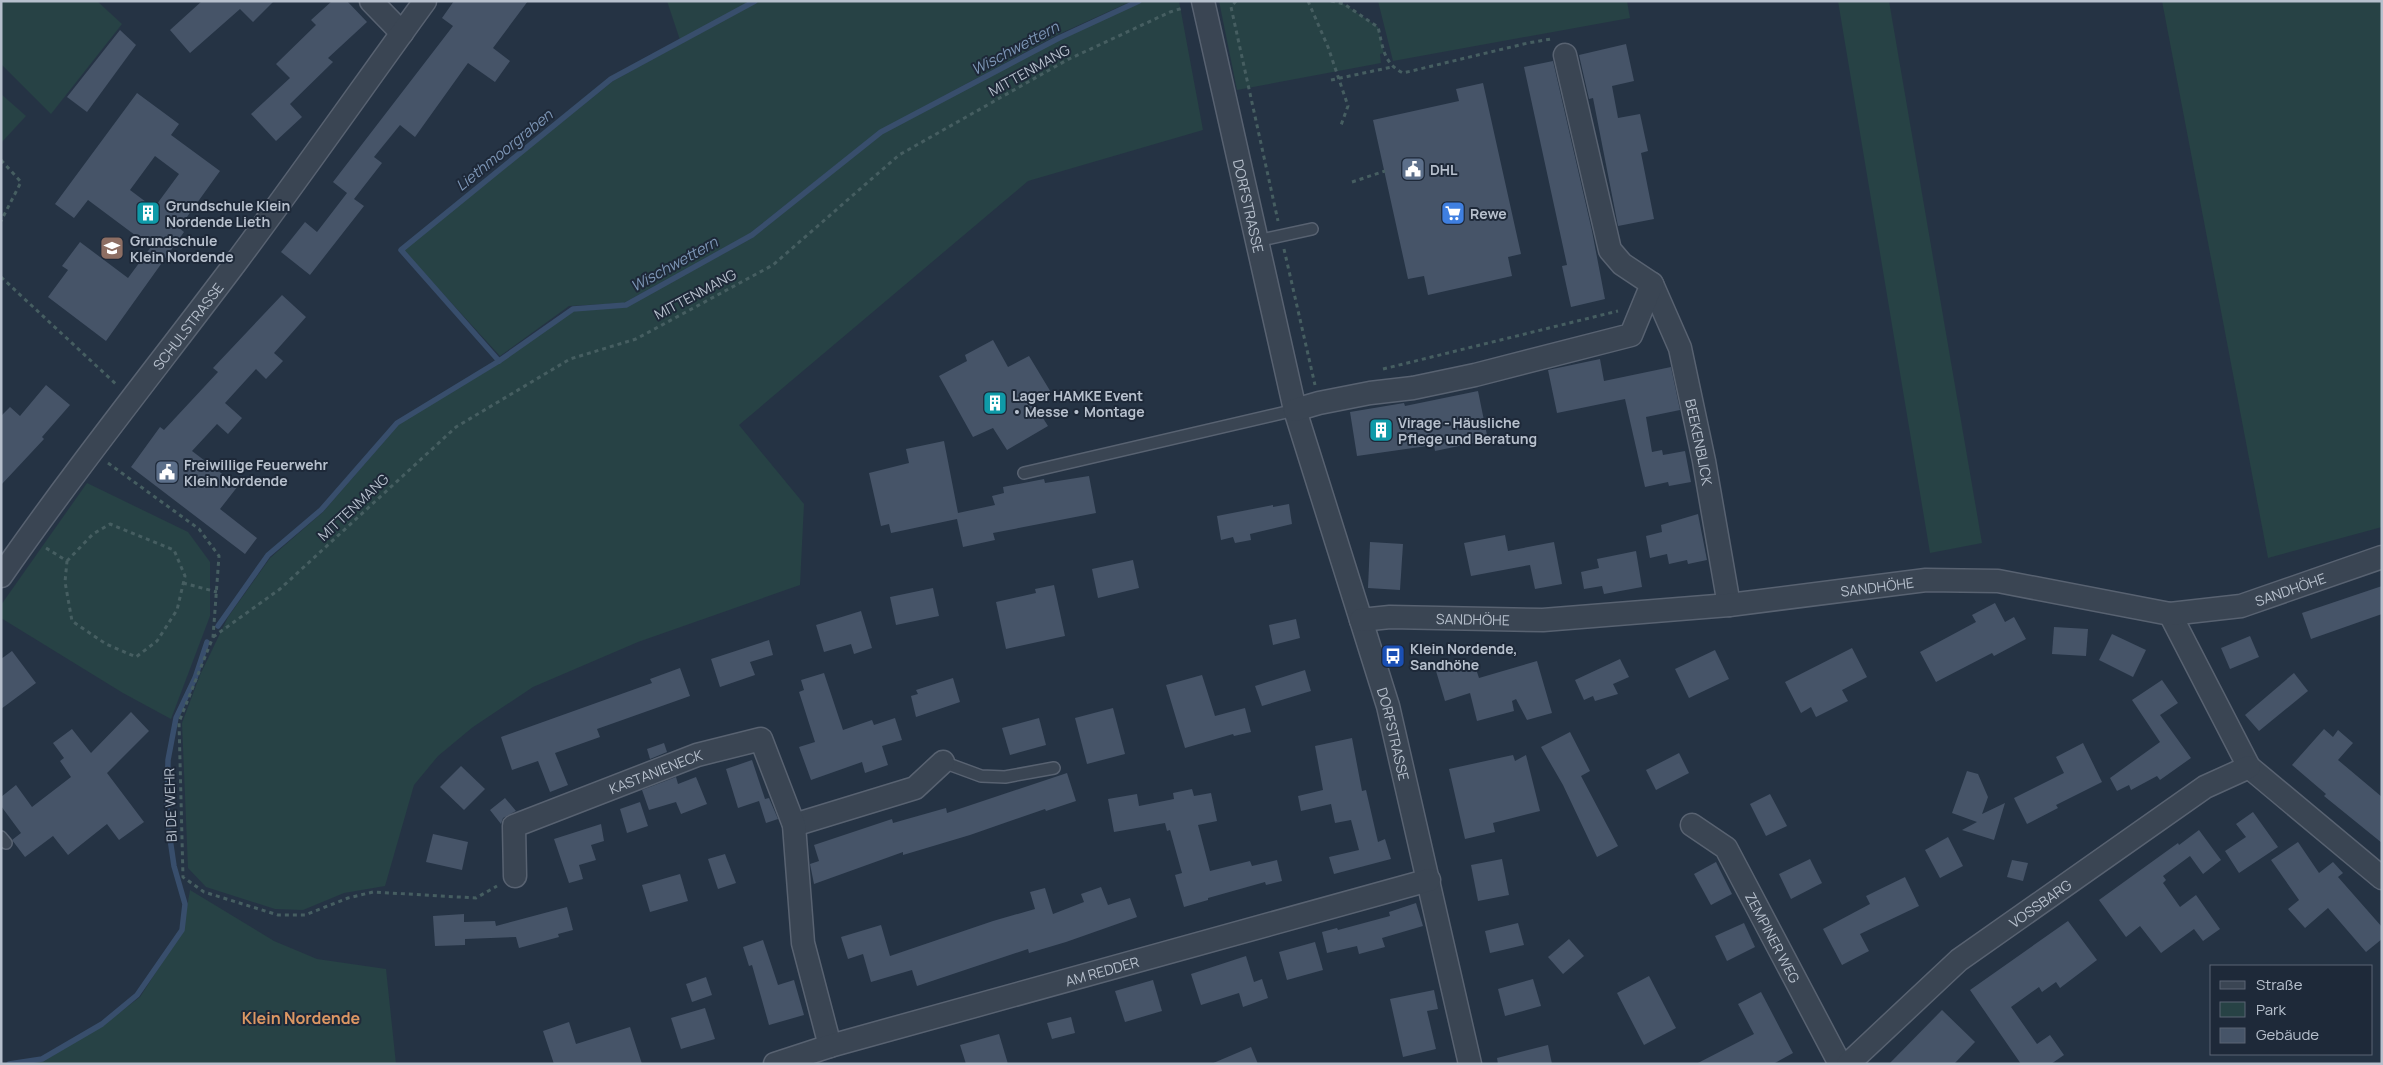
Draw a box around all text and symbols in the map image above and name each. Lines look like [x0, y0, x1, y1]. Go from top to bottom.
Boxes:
water label: Wischwettern [967, 16, 1063, 80]
street label: MITTENMANG [985, 40, 1073, 100]
water label: Liethmoorgraben [451, 104, 558, 196]
public building icon: DHL [1400, 156, 1426, 182]
street label: DORFSTRASSE [1229, 157, 1269, 254]
place label: DHL [1430, 160, 1458, 179]
place label: Grundschule Klein Nordende Lieth [166, 196, 290, 231]
building icon: Grundschule Klein Nordende Lieth [135, 200, 161, 226]
supermarket icon: Rewe [1440, 200, 1466, 226]
place label: Rewe [1470, 204, 1507, 223]
place label: Grundschule Klein Nordende [130, 231, 234, 266]
water label: Wischwettern [627, 231, 722, 297]
school or university icon: Grundschule Klein Nordende [99, 235, 125, 261]
street label: MITTENMANG [651, 264, 739, 324]
street label: SCHULSTRASSE [148, 278, 227, 373]
place label: Lager HAMKE Event • Messe • Montage [1012, 386, 1145, 421]
building icon: Lager HAMKE Event • Messe • Montage [982, 390, 1008, 416]
street label: BEEKENBLICK [1682, 397, 1718, 487]
place label: Virage - Häusliche Pflege und Beratung [1398, 413, 1537, 448]
building icon: Virage - Häusliche Pflege und Beratung [1368, 417, 1394, 443]
place label: Freiwillige Feuerwehr Klein Nordende [184, 455, 328, 490]
public building icon: Freiwillige Feuerwehr Klein Nordende [154, 459, 180, 485]
street label: MITTENMANG [314, 469, 393, 545]
street label: SANDHÖHE [2252, 568, 2328, 610]
street label: SANDHÖHE [1839, 572, 1915, 600]
street label: SANDHÖHE [1436, 608, 1510, 629]
place label: Klein Nordende, Sandhöhe [1410, 639, 1518, 674]
bus stop icon: Klein Nordende, Sandhöhe [1380, 643, 1406, 669]
street label: DORFSTRASSE [1373, 685, 1414, 782]
street label: KASTANIENECK [606, 744, 705, 798]
street label: BI DE WEHR [159, 767, 181, 842]
street label: VOSSBARG [2005, 875, 2075, 932]
street label: ZEMPINER WEG [1741, 889, 1805, 986]
street label: AM REDDER [1063, 951, 1141, 990]
legend [2210, 965, 2373, 1055]
text: Straße [2256, 974, 2303, 995]
text: Park [2256, 999, 2286, 1020]
district label: Klein Nordende [242, 1007, 361, 1029]
text: Gebäude [2256, 1024, 2319, 1045]

